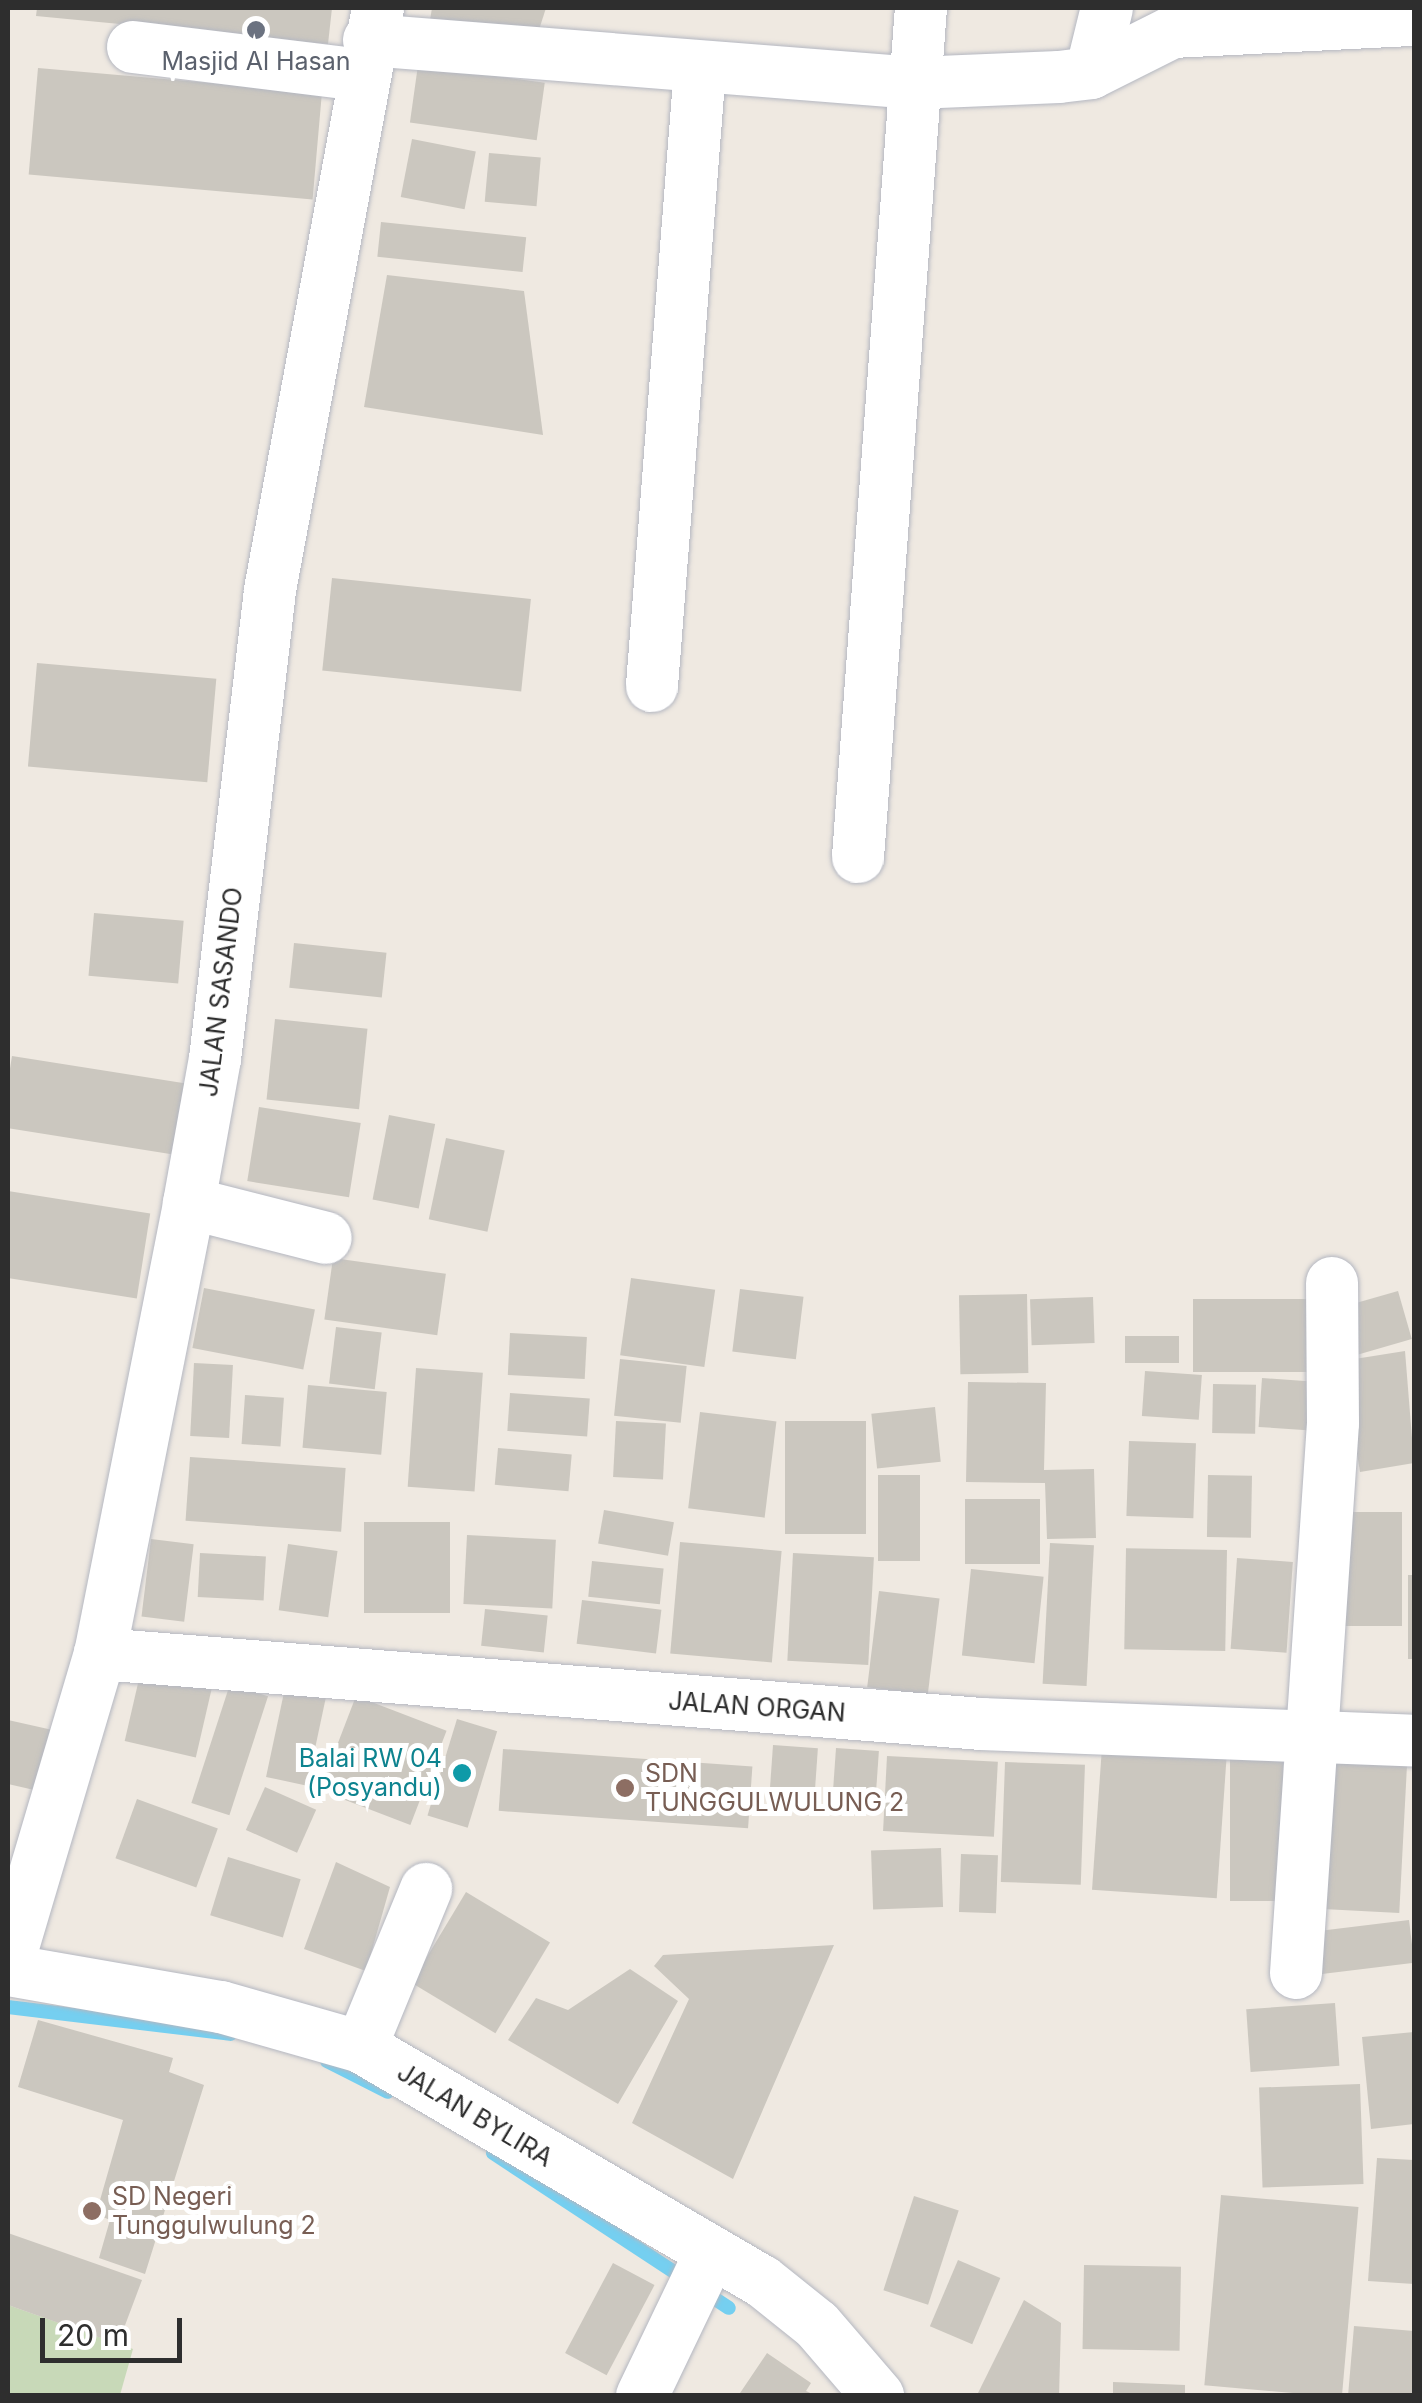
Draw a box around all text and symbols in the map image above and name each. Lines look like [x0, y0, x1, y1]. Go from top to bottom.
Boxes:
marker: Masjid Al Hasan [245, 19, 267, 41]
place label: Masjid Al Hasan [161, 46, 351, 76]
street label: JALAN SASANDO [193, 886, 249, 1098]
street label: JALAN ORGAN [667, 1686, 847, 1728]
place label: Balai RW 04 (Posyandu) [299, 1744, 442, 1803]
place label: SDN TUNGGULWULUNG 2 [645, 1759, 904, 1818]
marker: Balai RW 04 (Posyandu) [451, 1762, 473, 1784]
marker: SDN TUNGGULWULUNG 2 [614, 1777, 636, 1799]
street label: JALAN BYLIRA [392, 2057, 558, 2173]
place label: SD Negeri Tunggulwulung 2 [112, 2182, 316, 2241]
marker: SD Negeri Tunggulwulung 2 [81, 2200, 103, 2222]
scale bar [45, 2298, 188, 2360]
text: 20 m [57, 2317, 129, 2353]

